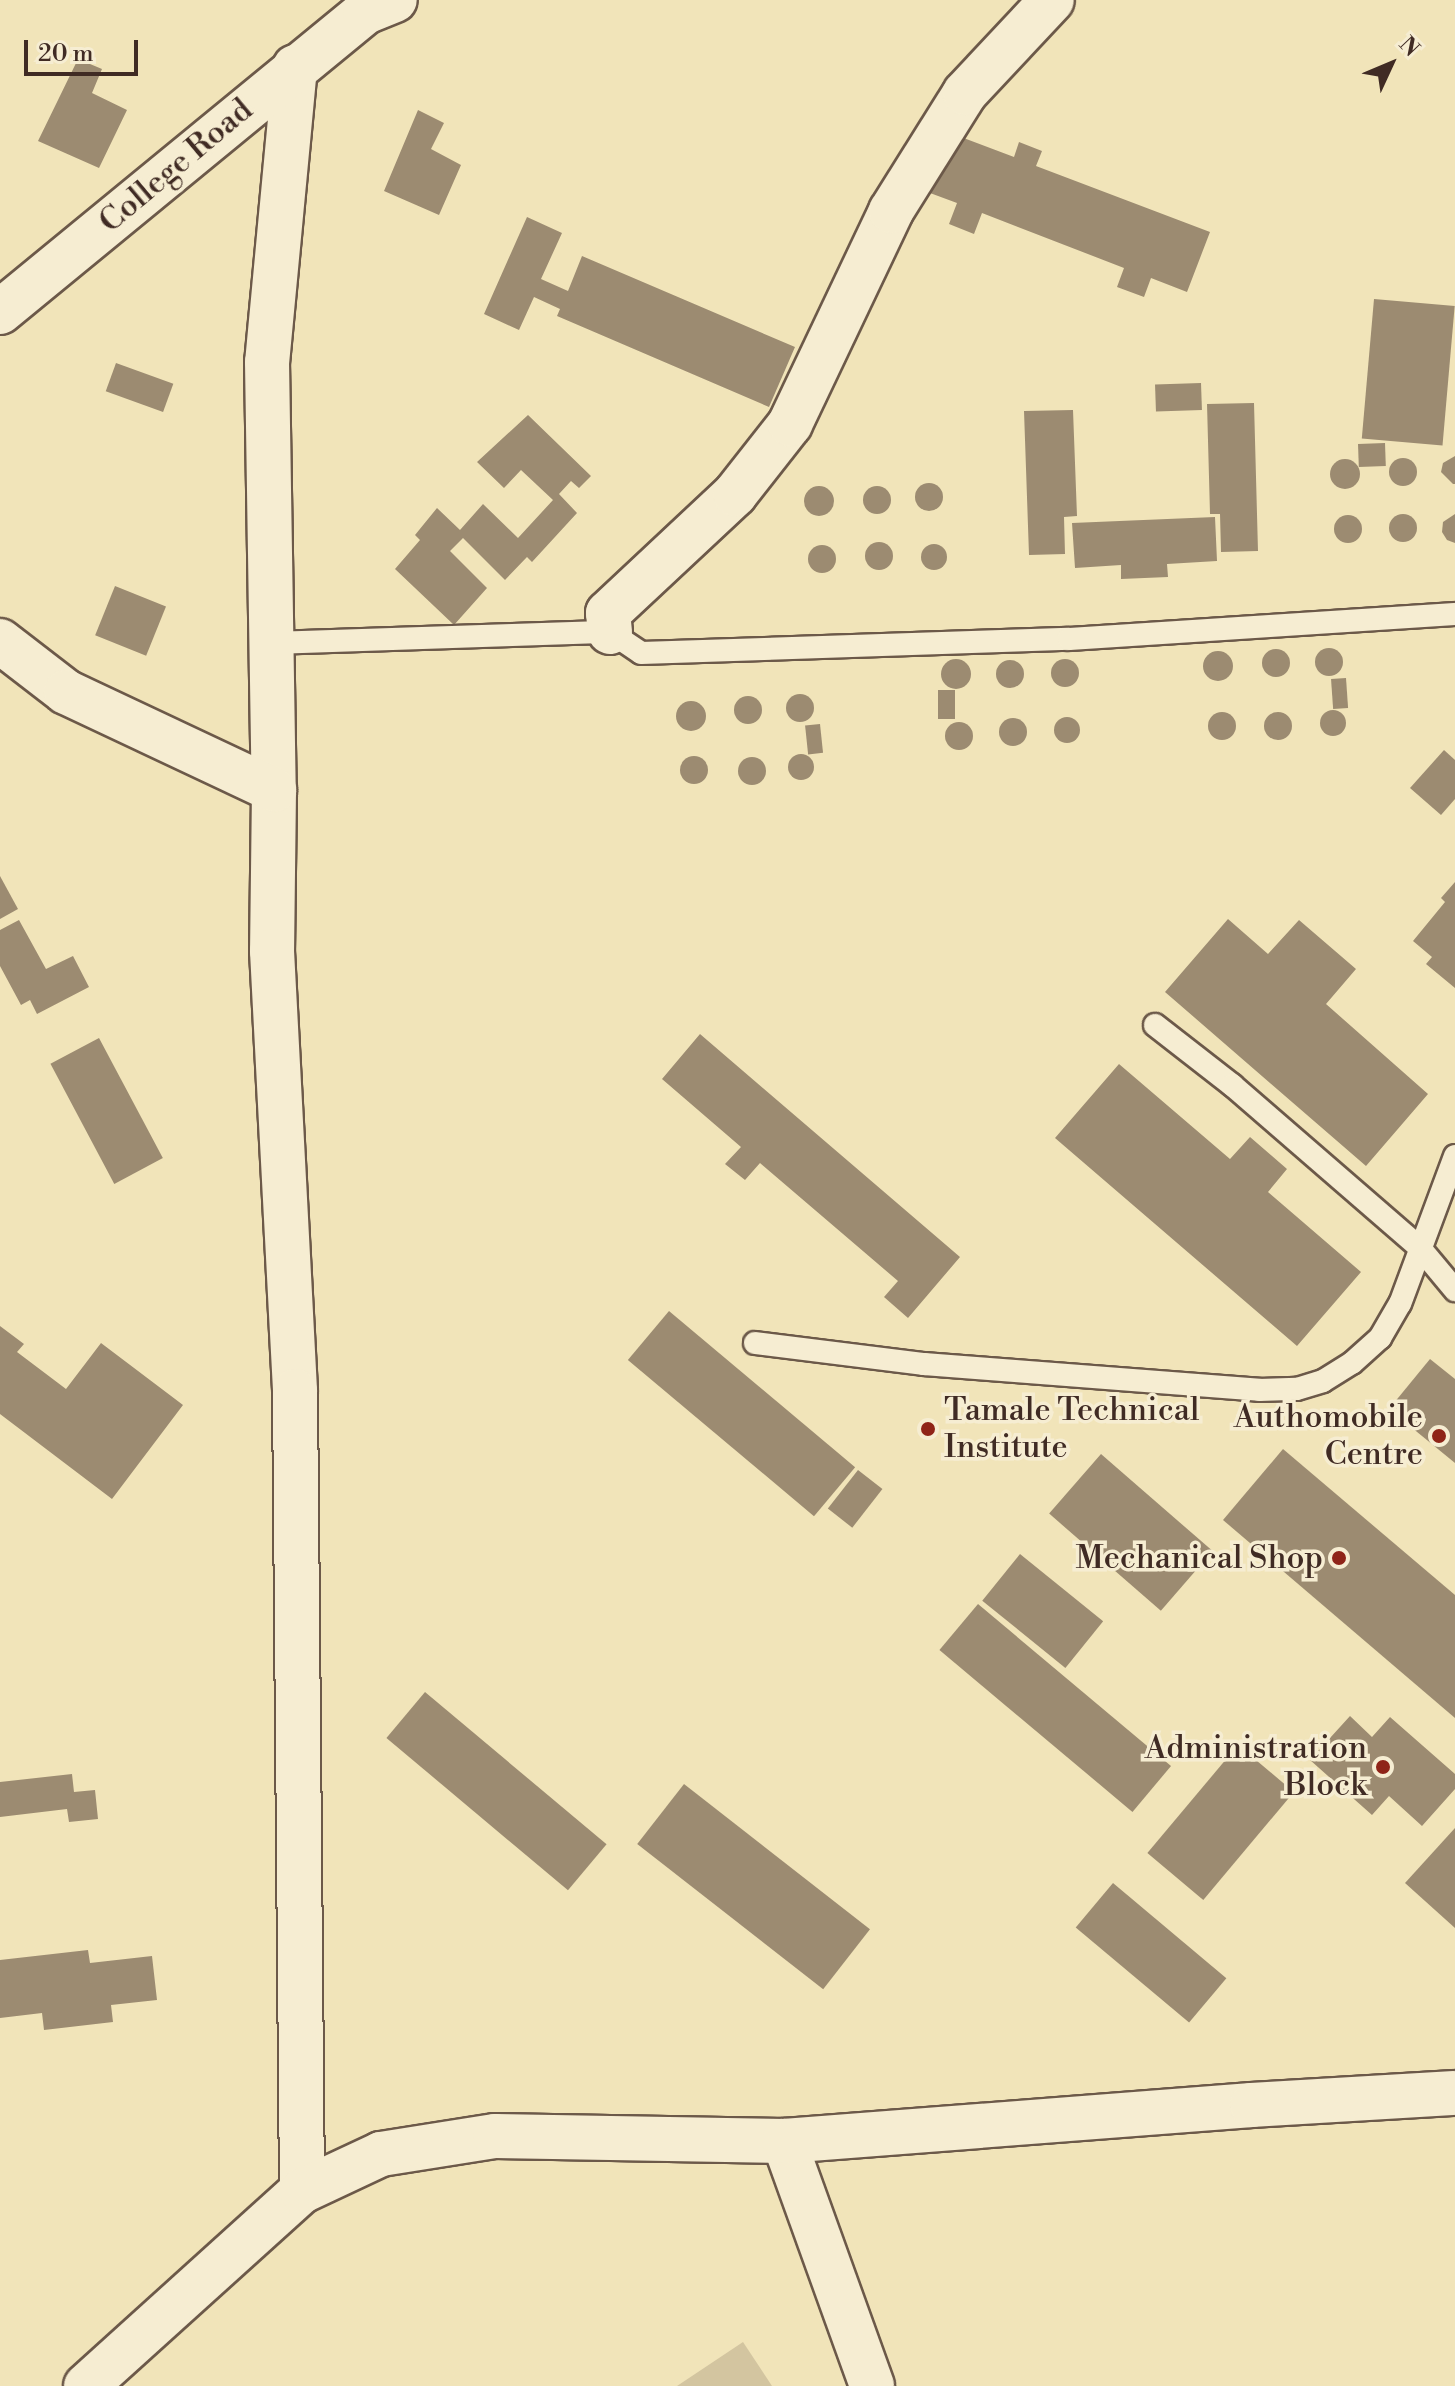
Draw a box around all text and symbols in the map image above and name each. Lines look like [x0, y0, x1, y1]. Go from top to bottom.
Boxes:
scale bar [28, 24, 142, 74]
north arrow [1351, 24, 1431, 104]
text: N [1393, 31, 1424, 63]
text: 20 m [38, 39, 94, 69]
street label: College Road [92, 91, 260, 241]
place label: Tamale Technical Institute [944, 1392, 1199, 1467]
place label: Authomobile Centre [1234, 1399, 1423, 1474]
marker: Tamale Technical Institute [919, 1420, 937, 1438]
marker: Authomobile Centre [1430, 1427, 1448, 1445]
place label: Mechanical Shop [1075, 1539, 1323, 1577]
marker: Mechanical Shop [1330, 1549, 1348, 1567]
place label: Administration Block [1145, 1730, 1367, 1805]
marker: Administration Block [1374, 1758, 1392, 1776]

